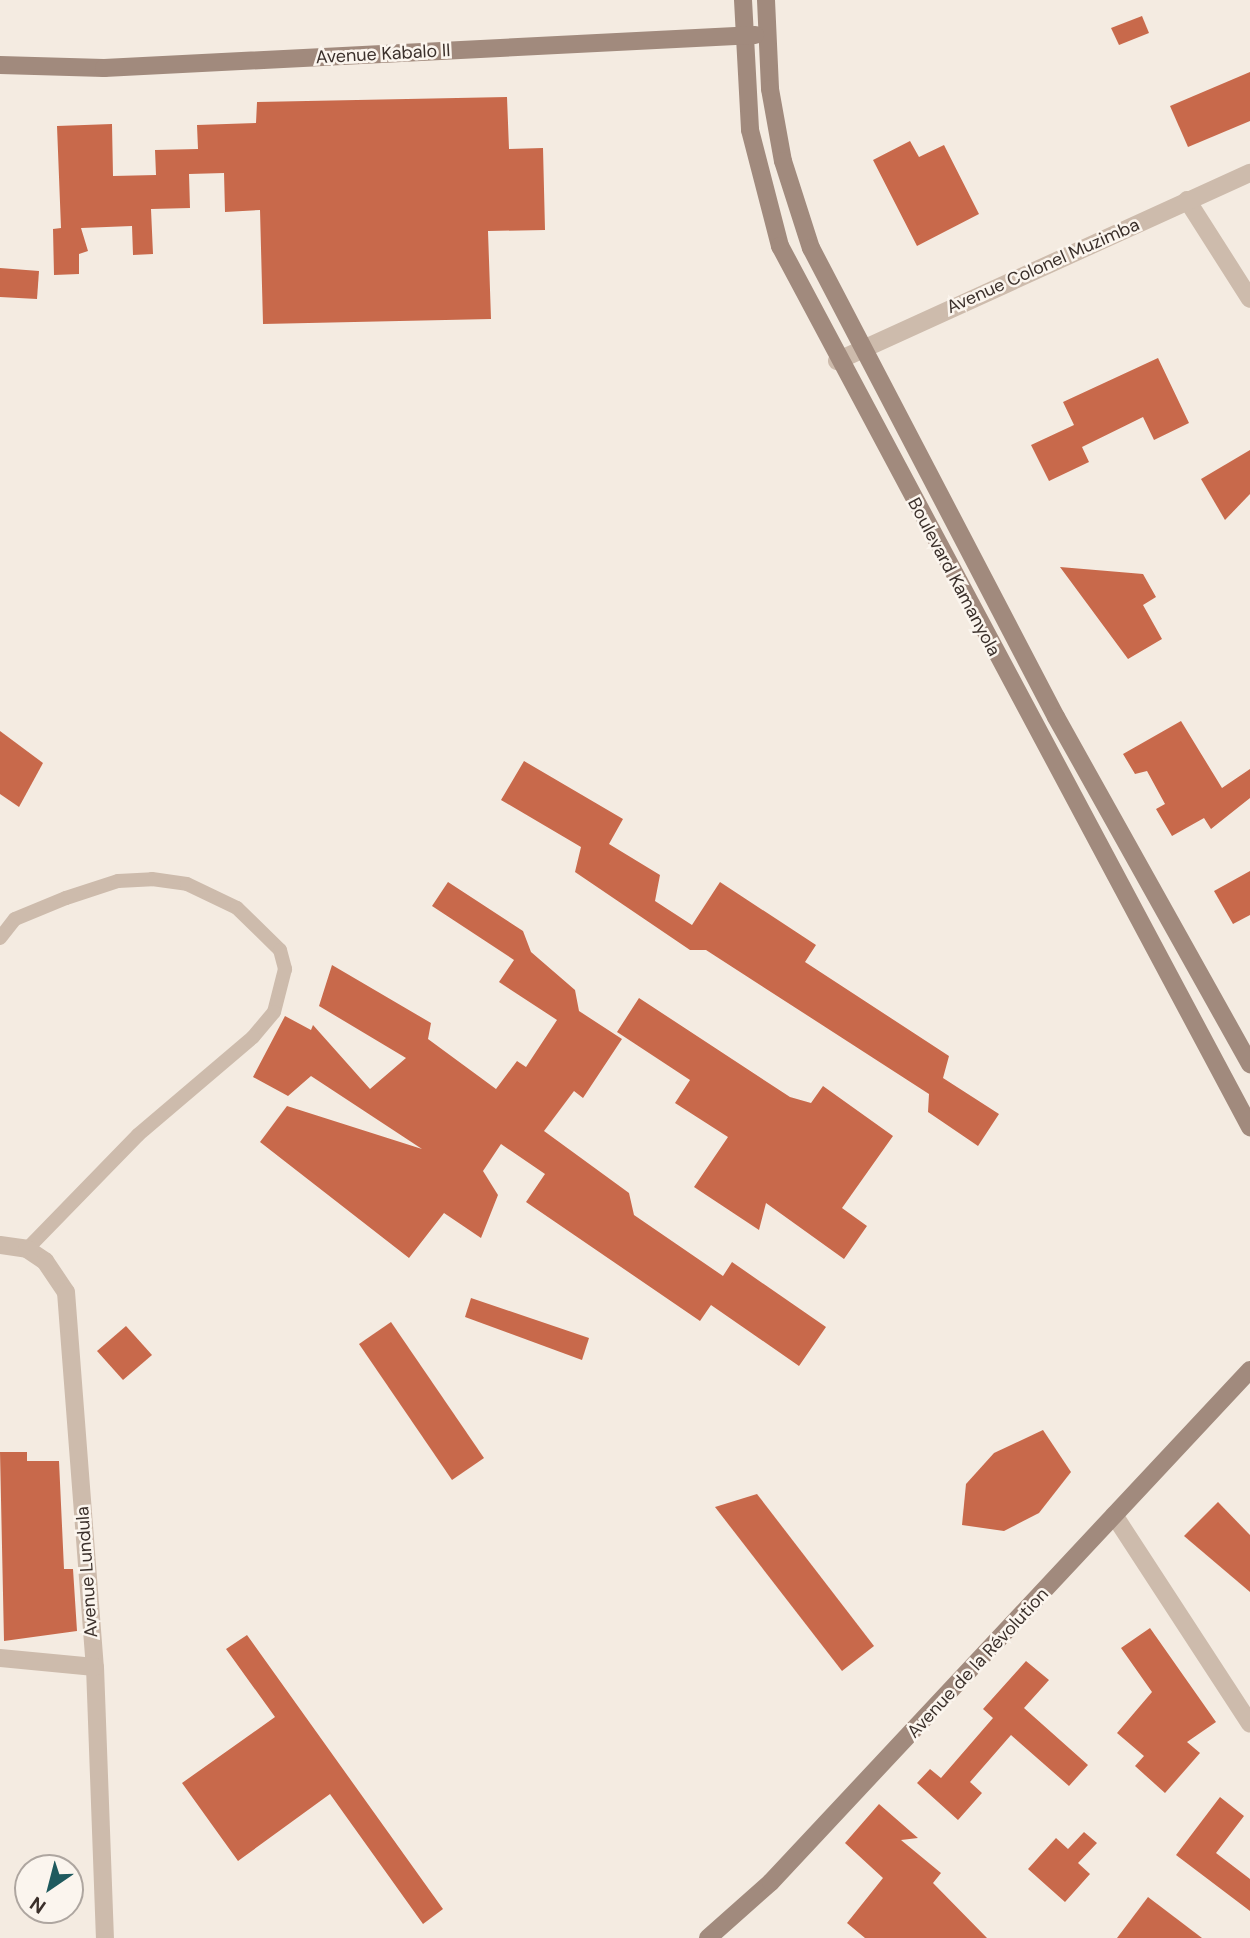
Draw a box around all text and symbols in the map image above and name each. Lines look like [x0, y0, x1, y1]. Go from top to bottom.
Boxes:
street label: Avenue Kabalo II [315, 40, 451, 68]
street label: Avenue Colonel Muzimba [943, 214, 1143, 318]
street label: Boulevard Kamanyola [903, 494, 1005, 660]
street label: Avenue Lundula [72, 1506, 102, 1638]
street label: Avenue de la Révolution [903, 1583, 1053, 1743]
north arrow [14, 1854, 84, 1924]
text: N [25, 1891, 51, 1919]

